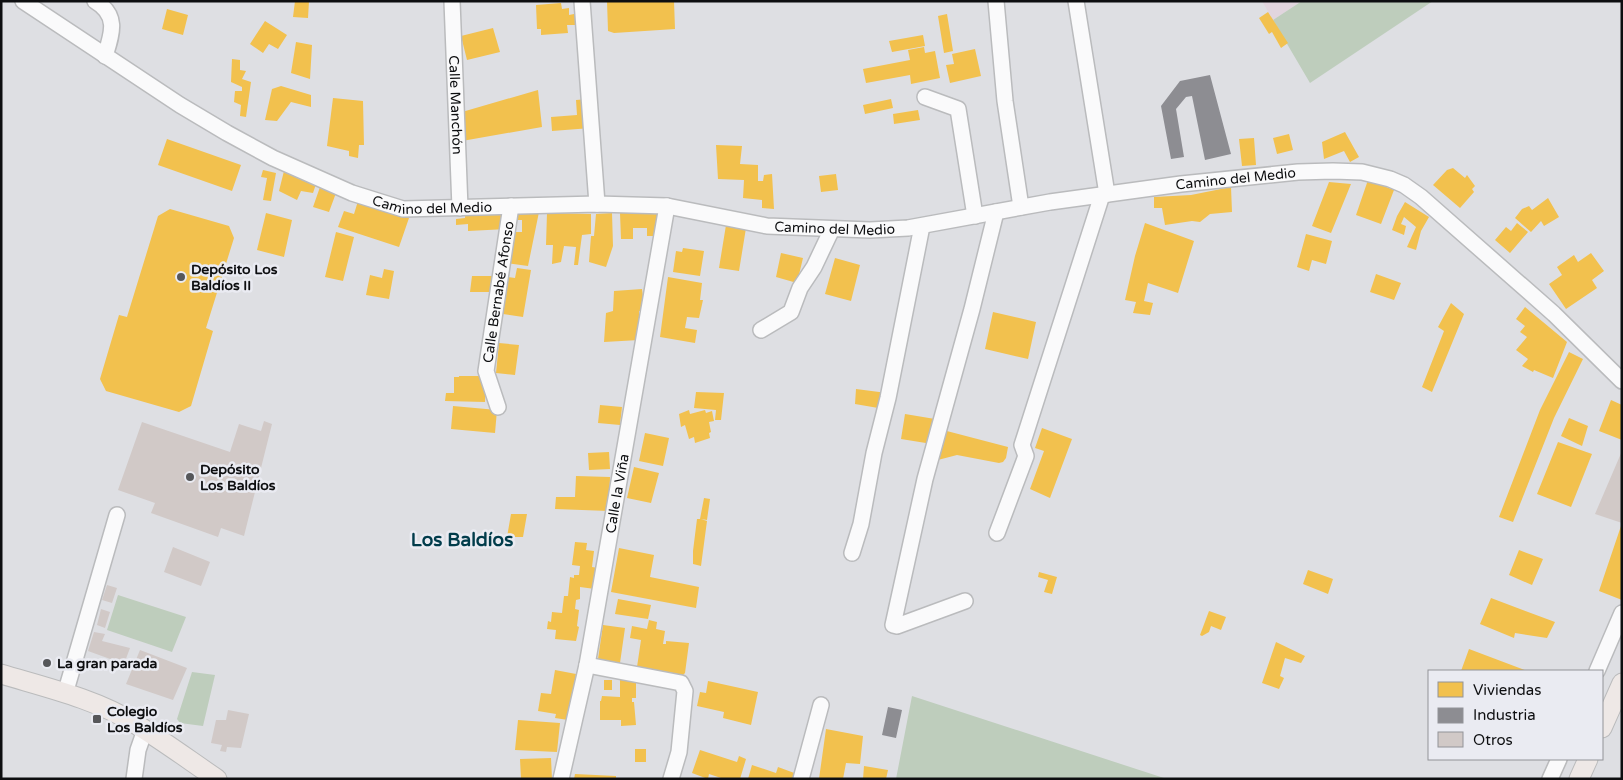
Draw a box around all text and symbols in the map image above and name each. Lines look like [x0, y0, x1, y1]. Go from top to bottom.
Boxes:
street label: Calle Manchón [446, 55, 466, 155]
street label: Camino del Medio [1175, 164, 1297, 193]
street label: Camino del Medio [370, 191, 492, 218]
street label: Camino del Medio [774, 218, 895, 239]
street label: Calle Bernabé Afonso [479, 220, 517, 364]
place label: Depósito Los Baldíos II [191, 261, 278, 294]
marker: Depósito Los Baldíos II [175, 271, 187, 283]
street label: Calle la Viña [602, 452, 632, 535]
place label: Depósito Los Baldíos [200, 461, 276, 494]
marker: Depósito Los Baldíos [184, 471, 196, 483]
district label: Los Baldíos [411, 529, 513, 551]
place label: La gran parada [57, 655, 158, 672]
marker: La gran parada [41, 657, 53, 669]
legend [1428, 670, 1603, 760]
text: Viviendas [1473, 681, 1541, 699]
place label: Colegio Los Baldíos [107, 703, 183, 736]
text: Industria [1473, 706, 1536, 724]
marker: Colegio Los Baldíos [91, 713, 103, 725]
text: Otros [1473, 731, 1513, 749]

